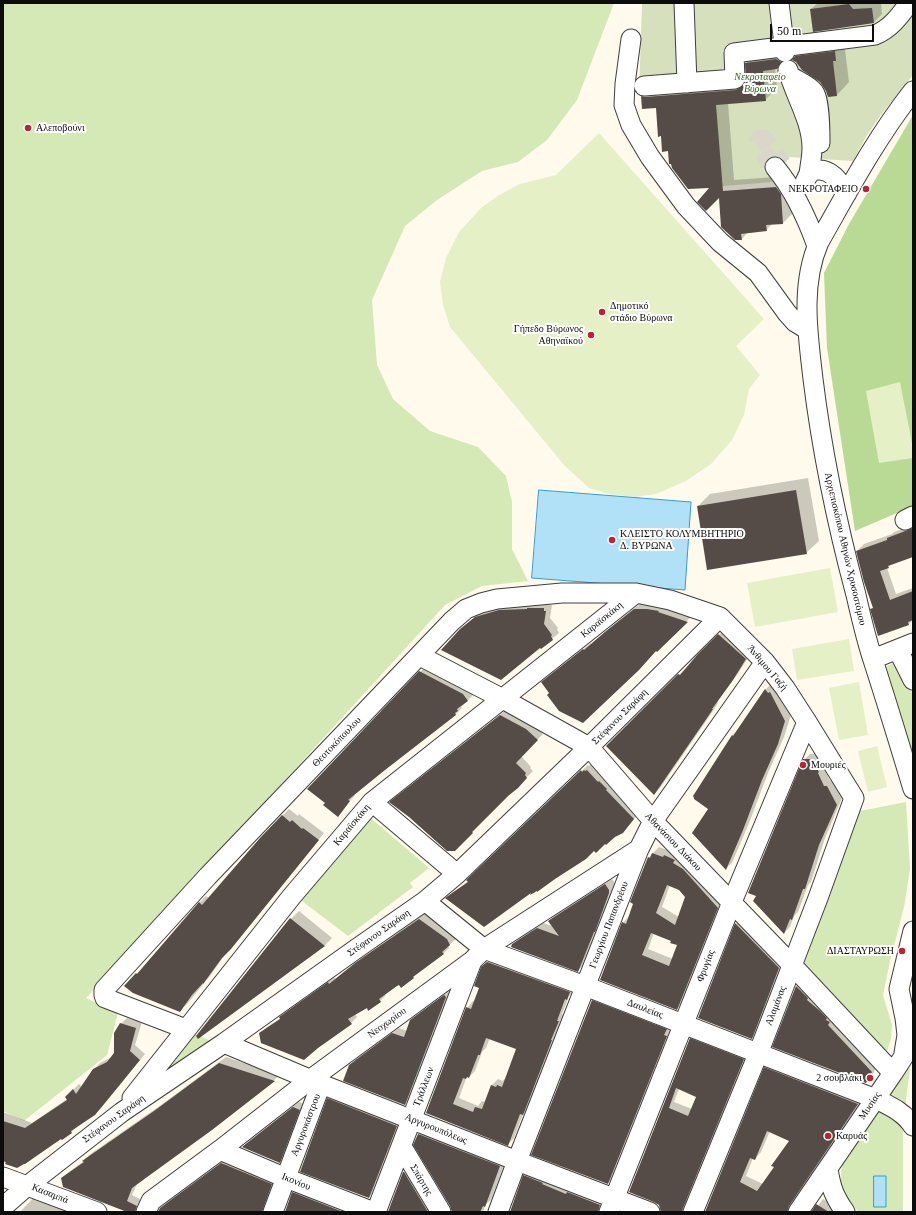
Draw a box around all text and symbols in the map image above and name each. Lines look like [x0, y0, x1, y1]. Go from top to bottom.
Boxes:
scale bar [772, 16, 876, 42]
text: 50 m [777, 24, 801, 38]
park label: Νεκροταφείο Βύρωνα [734, 71, 786, 94]
place label: Αλεποβούνι [36, 122, 85, 134]
marker: Αλεποβούνι [23, 123, 33, 133]
place label: ΝΕΚΡΟΤΑΦΕΙΟ [789, 183, 858, 195]
marker: ΝΕΚΡΟΤΑΦΕΙΟ [861, 184, 871, 194]
place label: Δημοτικό στάδιο Βύρωνα [610, 300, 673, 324]
marker: Δημοτικό στάδιο Βύρωνα [597, 307, 607, 317]
place label: Γήπεδο Βύρωνος Αθηναϊκού [514, 323, 583, 346]
marker: Γήπεδο Βύρωνος Αθηναϊκού [586, 330, 596, 340]
street label: Αρχιεπισκόπου Αθηνών Χρυσοστόμου [822, 471, 868, 627]
place label: ΚΛΕΙΣΤΟ ΚΟΛΥΜΒΗΤΗΡΙΟ Δ. ΒΥΡΩΝΑ [620, 528, 744, 552]
marker: ΚΛΕΙΣΤΟ ΚΟΛΥΜΒΗΤΗΡΙΟ Δ. ΒΥΡΩΝΑ [607, 535, 617, 545]
street label: Καραϊσκάκη [578, 599, 626, 641]
street label: Άνθιμου Γαζή [744, 643, 790, 693]
street label: Στέφανου Σαράφη [590, 687, 650, 747]
street label: Θεοτοκόπουλου [310, 714, 364, 770]
place label: Μουριές [811, 759, 846, 771]
marker: Μουριές [798, 760, 808, 770]
street label: Καραϊσκάκη [331, 802, 373, 848]
street label: Αθανάσιου Διάκου [642, 810, 704, 874]
street label: Γεωργίου Παπανδρέου [587, 880, 631, 970]
street label: Στέφανου Σαράφη [345, 907, 413, 959]
place label: ΔΙΑΣΤΑΥΡΩΣΗ [827, 945, 894, 957]
marker: ΔΙΑΣΤΑΥΡΩΣΗ [897, 946, 907, 956]
street label: Φρυγίας [694, 948, 718, 984]
street label: Αλαμάνας [763, 984, 789, 1028]
street label: Δαυλείας [625, 997, 665, 1021]
street label: Νεοχωρίου [365, 1005, 409, 1041]
street label: Τράλλεων [411, 1066, 437, 1108]
place label: 2 σουβλάκι [816, 1072, 862, 1084]
marker: 2 σουβλάκι [865, 1073, 875, 1083]
street label: Μυσίας [856, 1090, 884, 1122]
street label: Στέφανου Σαράφη [80, 1092, 148, 1146]
street label: Αργυροκάστρου [289, 1092, 323, 1158]
street label: Αργυρουπόλεως [403, 1111, 469, 1147]
place label: Καρυάς [836, 1130, 867, 1142]
marker: Καρυάς [823, 1131, 833, 1141]
street label: Σπάρτης [407, 1162, 435, 1198]
street label: Ικονίου [280, 1171, 312, 1193]
street label: Κασαμπά [30, 1182, 70, 1206]

